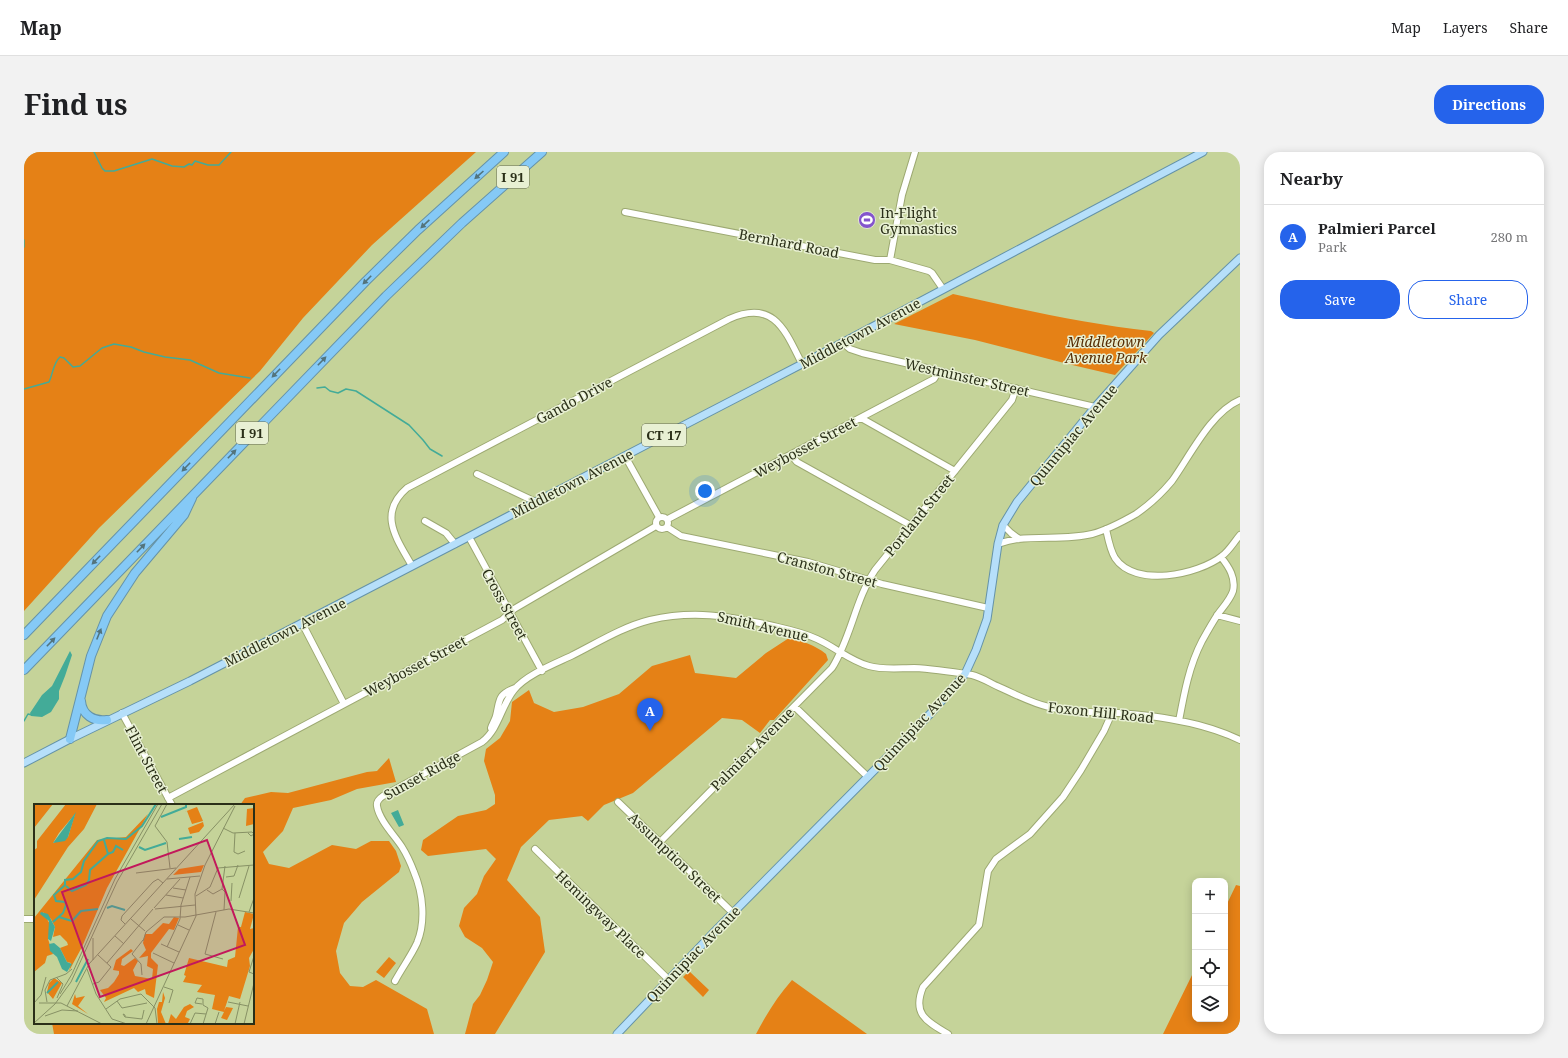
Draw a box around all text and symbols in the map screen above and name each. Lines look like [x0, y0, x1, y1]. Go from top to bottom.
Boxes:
text: Map [20, 15, 62, 41]
text: Map [1391, 18, 1421, 37]
text: Layers [1443, 18, 1488, 37]
text: Share [1510, 18, 1548, 37]
text: Find us [24, 85, 128, 123]
button: Directions [1434, 85, 1544, 124]
road number: I 91 [497, 166, 529, 188]
text: Nearby [1280, 167, 1343, 190]
one-way arrow [474, 170, 484, 179]
place label: In-Flight Gymnastics [880, 203, 957, 238]
sports icon: In-Flight Gymnastics [857, 210, 877, 230]
text: Palmieri Parcel [1318, 218, 1436, 238]
one-way arrow [420, 219, 430, 229]
street label: Bernhard Road [737, 224, 841, 262]
text: A [1288, 228, 1298, 246]
text: 280 m [1491, 228, 1528, 246]
text: Park [1318, 238, 1347, 256]
one-way arrow [362, 275, 372, 285]
button: Save [1280, 280, 1400, 319]
button: Share [1408, 280, 1528, 319]
street label: Middletown Avenue [796, 293, 924, 373]
park label: Middletown Avenue Park [1064, 332, 1148, 367]
street label: Westminster Street [903, 353, 1031, 401]
one-way arrow [317, 356, 327, 366]
one-way arrow [271, 368, 281, 378]
street label: Gando Drive [532, 372, 616, 428]
street label: Quinnipiac Avenue [1025, 380, 1121, 490]
street label: Weybosset Street [750, 412, 860, 482]
road number: I 91 [236, 422, 268, 444]
road number: CT 17 [642, 424, 686, 446]
street label: Middletown Avenue [508, 444, 636, 522]
one-way arrow [227, 450, 236, 459]
one-way arrow [181, 462, 191, 472]
street label: Portland Street [880, 470, 958, 560]
your location [695, 481, 715, 501]
one-way arrow [137, 543, 146, 553]
street label: Cranston Street [775, 547, 879, 592]
one-way arrow [91, 555, 100, 565]
street label: Cross Street [478, 565, 532, 643]
street label: Middletown Avenue [221, 593, 349, 671]
street label: Smith Avenue [716, 606, 810, 646]
one-way arrow [97, 627, 103, 639]
street label: Weybosset Street [360, 631, 470, 701]
one-way arrow [46, 637, 56, 647]
street label: Quinnipiac Avenue [868, 669, 970, 775]
street label: Foxon Hill Road [1047, 697, 1155, 727]
pin: A [637, 698, 663, 731]
street label: Palmieri Avenue [706, 703, 798, 795]
street label: Flint Street [121, 722, 173, 796]
street label: Sunset Ridge [380, 746, 464, 804]
inset map [34, 804, 254, 1024]
street label: Assumption Street [624, 808, 726, 906]
street label: Hemingway Place [552, 866, 650, 962]
map controls [1192, 878, 1228, 1022]
button: + [1192, 878, 1228, 914]
street label: Quinnipiac Avenue [642, 901, 744, 1007]
button: − [1192, 914, 1228, 950]
button: locate [1192, 950, 1228, 986]
button: layers [1192, 986, 1228, 1022]

